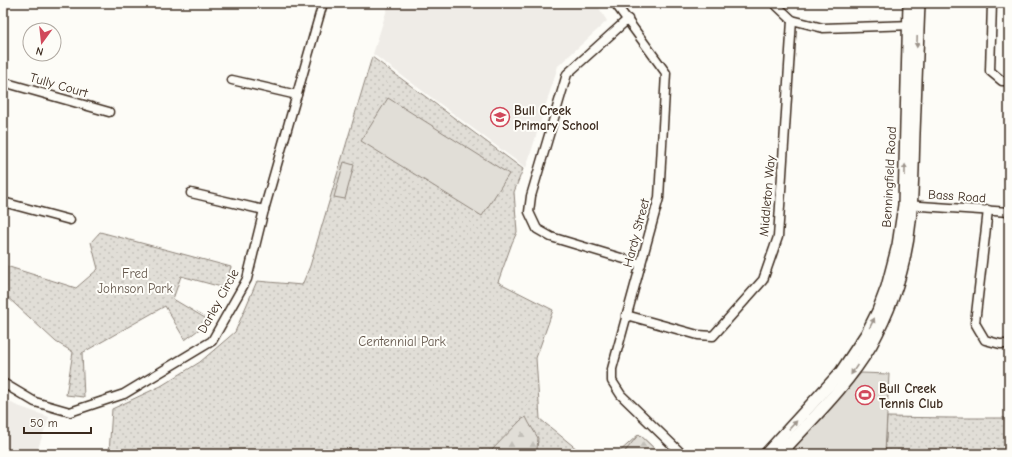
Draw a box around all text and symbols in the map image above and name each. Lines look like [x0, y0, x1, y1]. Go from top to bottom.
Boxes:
north arrow [22, 22, 62, 62]
one-way arrow [914, 36, 921, 48]
text: N [34, 44, 45, 58]
street label: Tully Court [28, 70, 91, 101]
place label: Bull Creek Primary School [514, 103, 599, 133]
school or university icon: Bull Creek Primary School [489, 106, 511, 128]
street label: Benningfield Road [879, 126, 899, 228]
street label: Middleton Way [756, 154, 778, 237]
one-way arrow [901, 164, 908, 176]
street label: Bass Road [928, 186, 986, 206]
street label: Hardy Street [620, 196, 653, 269]
park label: Fred Johnson Park [97, 266, 174, 296]
street label: Darley Circle [194, 266, 242, 336]
one-way arrow [869, 317, 875, 329]
park label: Centennial Park [358, 334, 447, 349]
one-way arrow [851, 364, 858, 376]
place label: Bull Creek Tennis Club [879, 381, 943, 411]
sports icon: Bull Creek Tennis Club [854, 384, 876, 406]
scale bar [24, 409, 91, 435]
text: 50 m [30, 416, 58, 430]
one-way arrow [788, 420, 797, 430]

